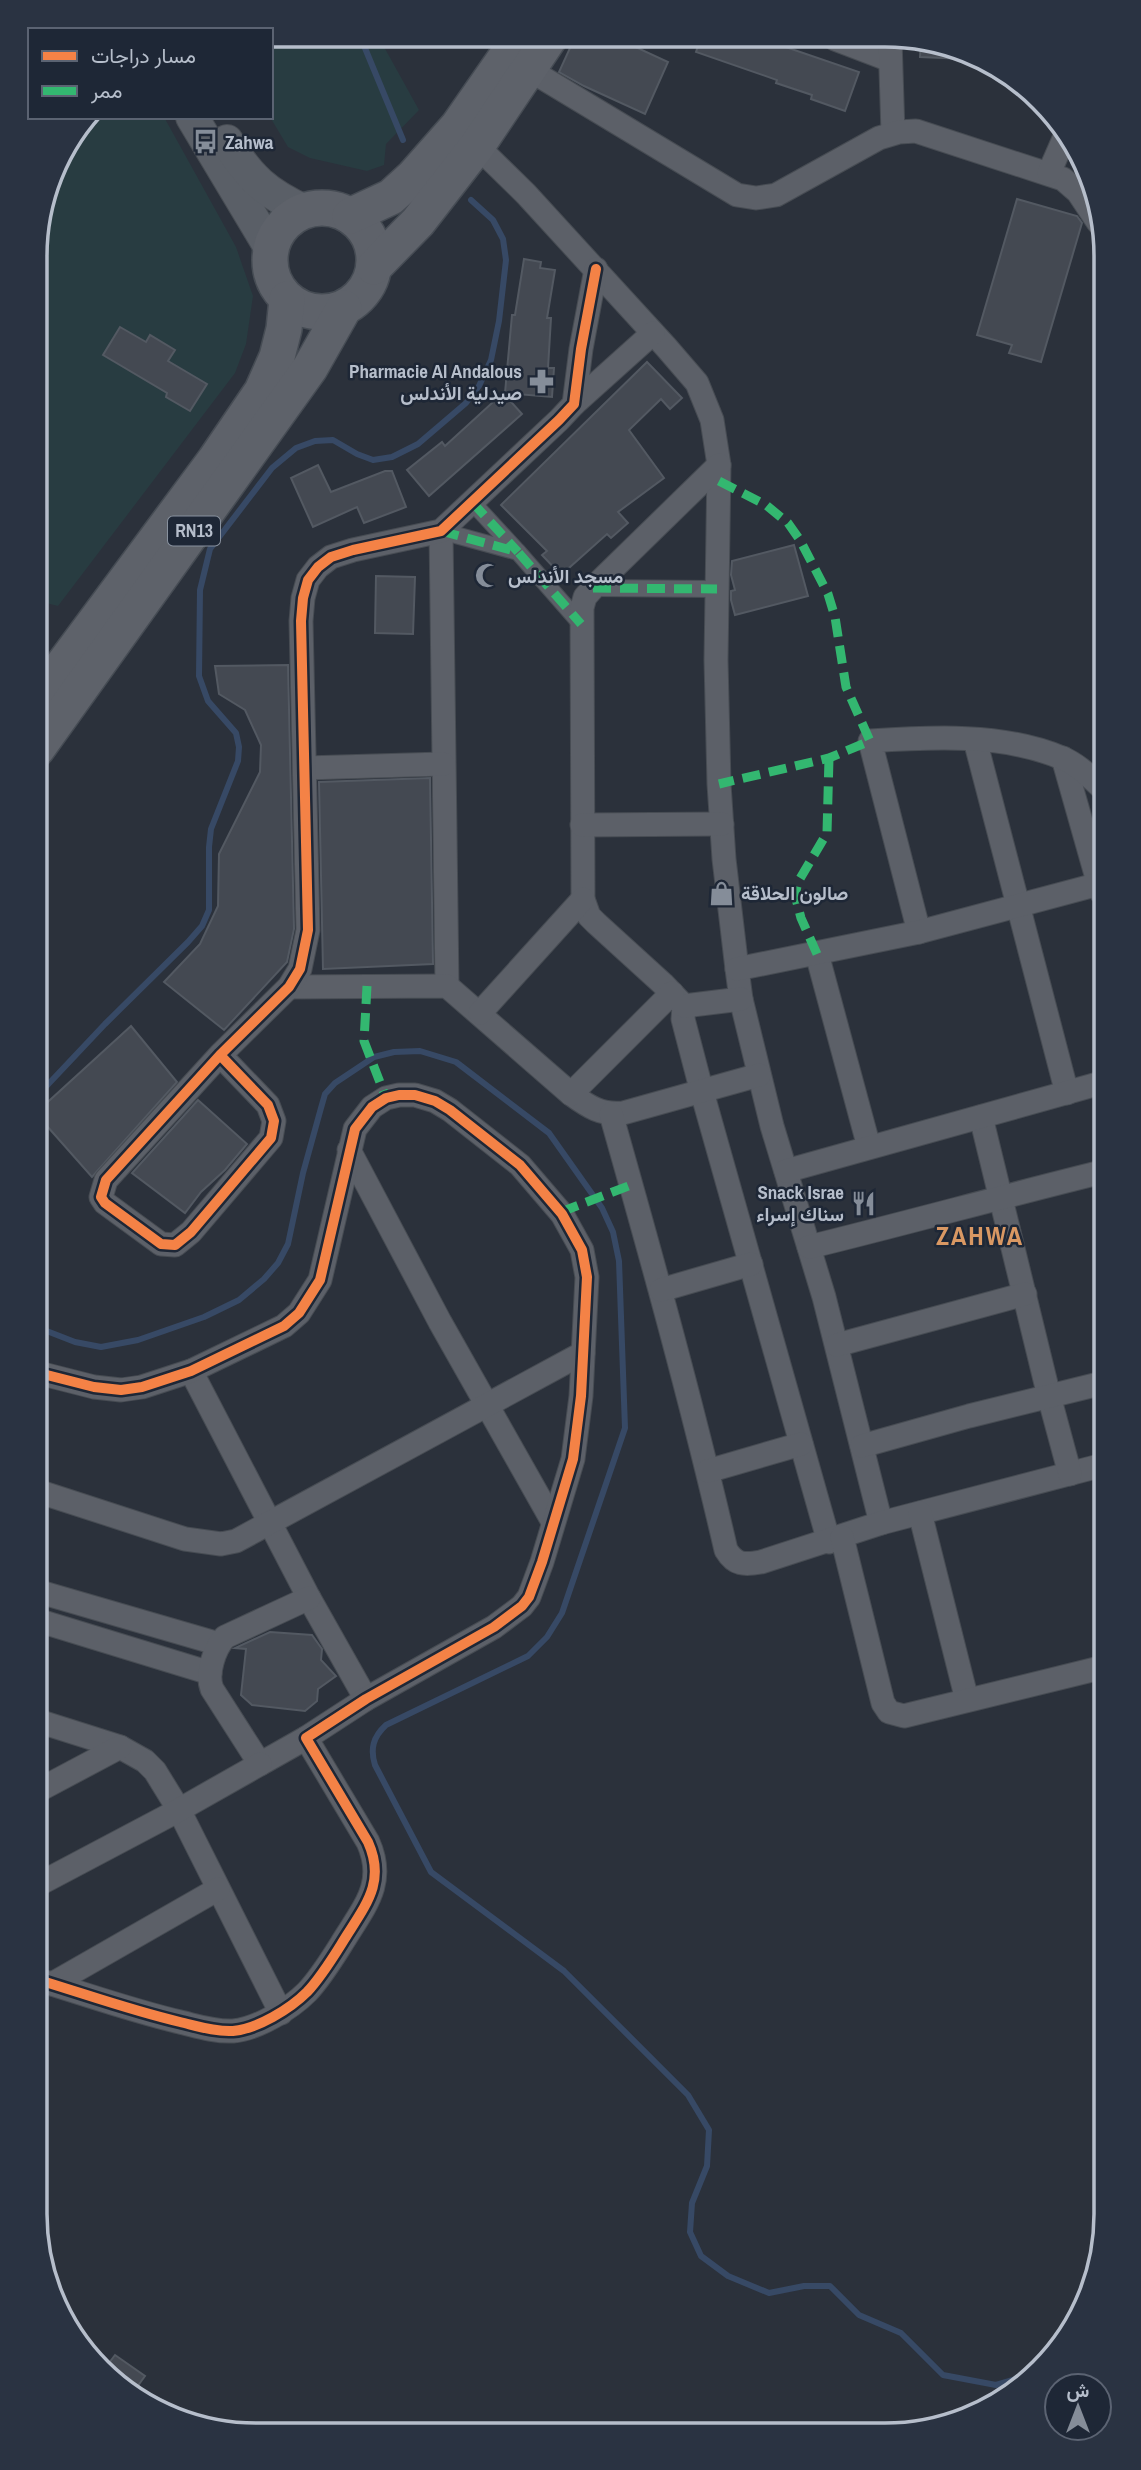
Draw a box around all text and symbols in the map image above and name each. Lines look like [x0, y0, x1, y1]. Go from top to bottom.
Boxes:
legend [28, 28, 273, 119]
text: مسار دراجات [91, 41, 196, 70]
text: ممر [90, 76, 122, 105]
bus stop icon: Zahwa [191, 128, 219, 156]
place label: Zahwa [225, 129, 274, 155]
place label: Pharmacie Al Andalous صيدلية الأندلس [349, 358, 522, 406]
pharmacy icon: Pharmacie Al Andalous صيدلية الأندلس [528, 368, 556, 396]
road number: RN13 [168, 516, 220, 546]
mosque icon: مسجد الأندلس [474, 562, 502, 590]
place label: مسجد الأندلس [508, 563, 623, 589]
shop icon: صالون الحلاقة [707, 879, 735, 907]
place label: صالون الحلاقة [741, 880, 848, 906]
place label: Snack Israe سناك إسراء [756, 1179, 844, 1227]
restaurant icon: Snack Israe سناك إسراء [850, 1189, 878, 1217]
district label: ZAHWA [936, 1218, 1024, 1253]
north arrow [1043, 2372, 1113, 2442]
text: ش [1067, 2377, 1090, 2403]

